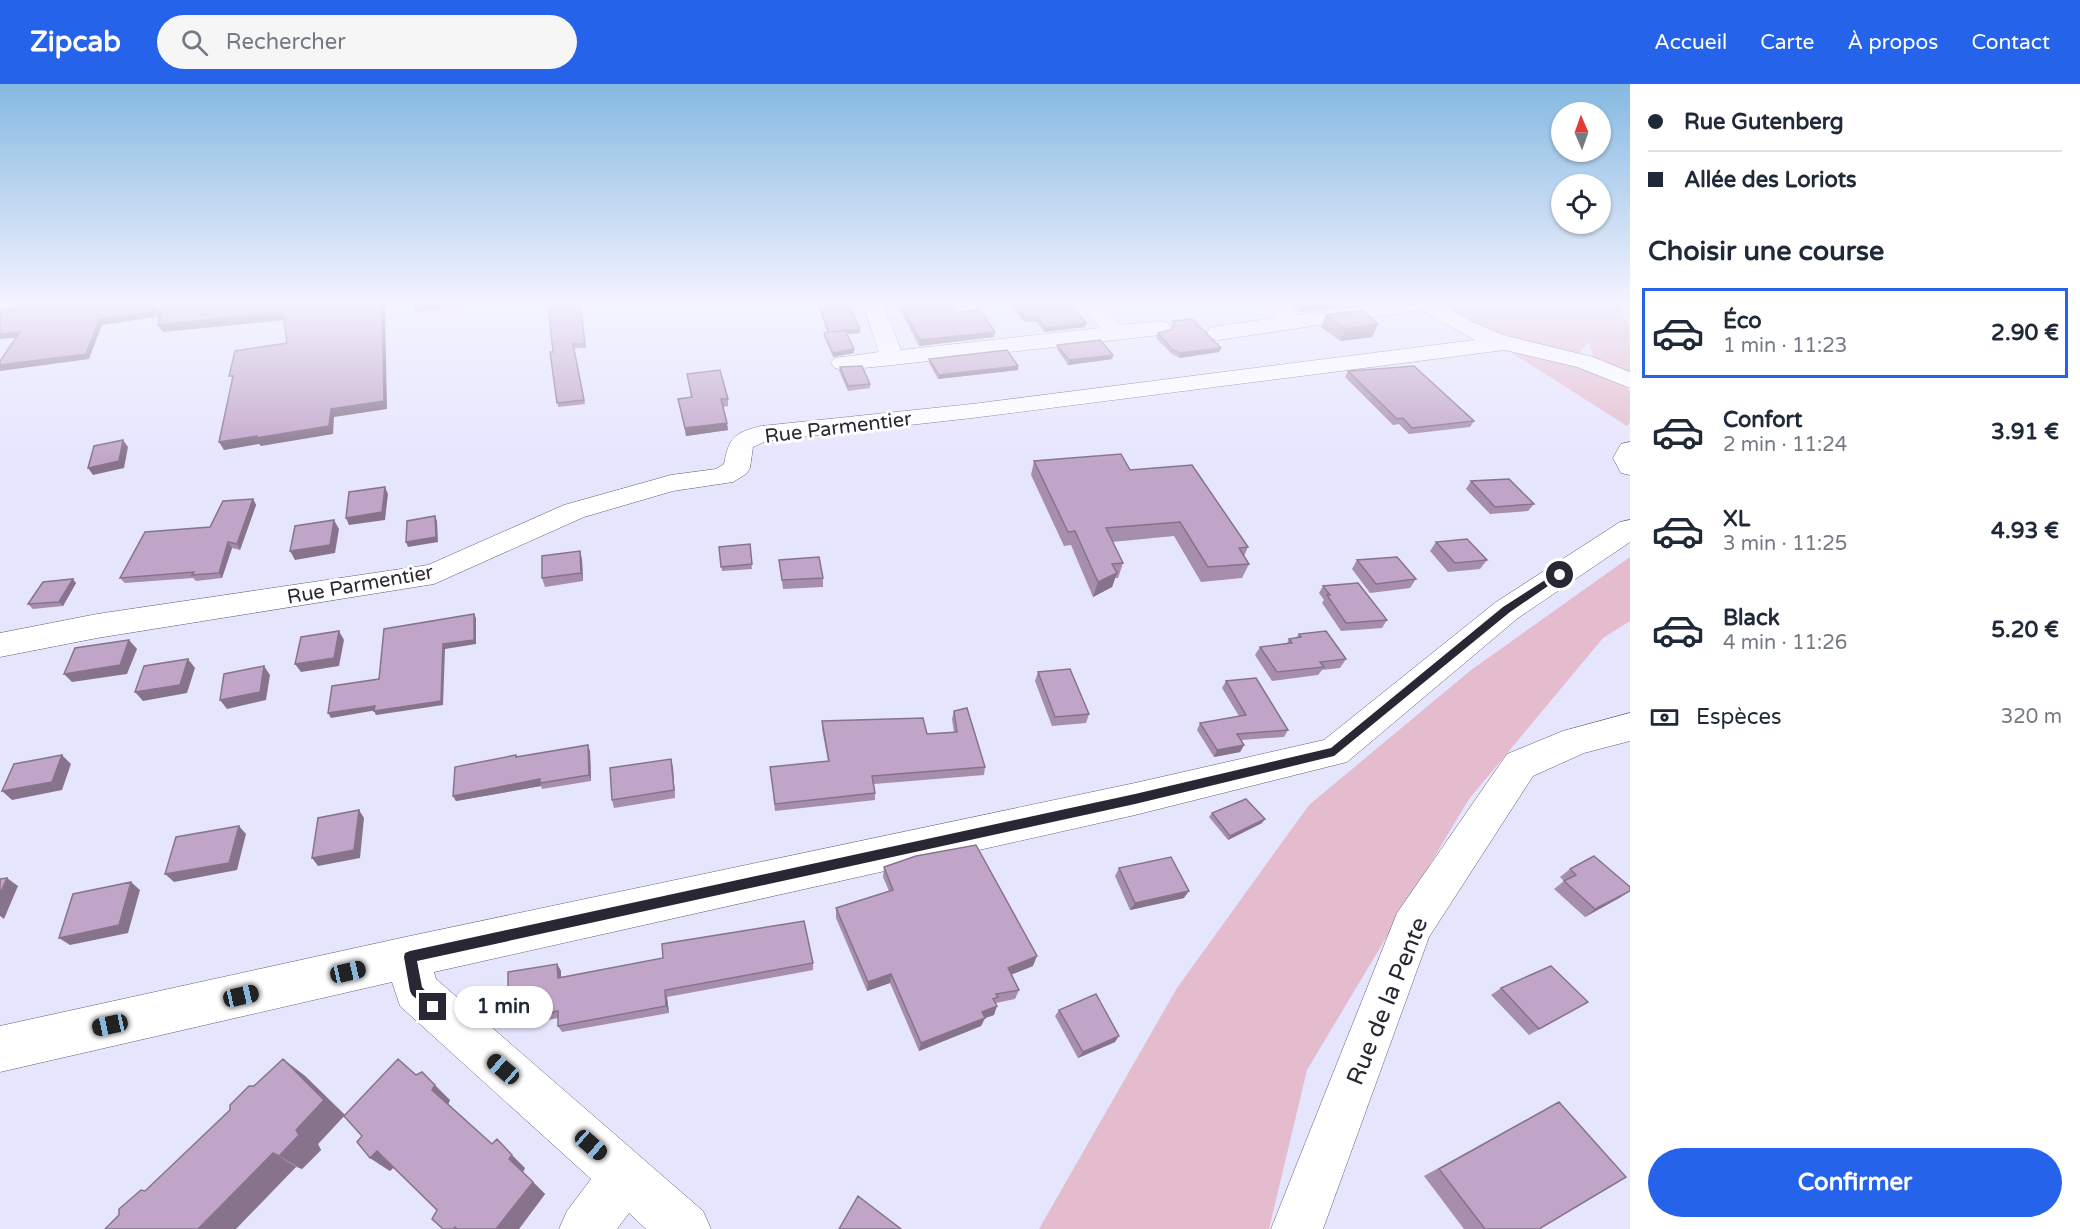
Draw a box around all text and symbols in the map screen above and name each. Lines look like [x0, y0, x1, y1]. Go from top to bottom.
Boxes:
search box [157, 15, 577, 69]
text: Zipcab [30, 25, 121, 59]
icon: search [178, 26, 211, 59]
text: Rechercher [226, 29, 346, 55]
text: Accueil [1654, 30, 1727, 55]
text: Carte [1760, 30, 1814, 55]
text: À propos [1847, 30, 1938, 55]
text: Contact [1971, 30, 2050, 55]
north arrow [1551, 102, 1611, 162]
map controls [1551, 102, 1611, 234]
text: Rue Gutenberg [1684, 109, 1844, 135]
text: Allée des Loriots [1684, 167, 1857, 193]
button: locate [1551, 174, 1611, 234]
text: Choisir une course [1648, 235, 1884, 268]
icon: car [1651, 306, 1705, 360]
text: Éco [1723, 308, 1762, 334]
text: 2.90 € [1991, 320, 2059, 346]
text: 1 min · 11:23 [1723, 334, 1847, 358]
icon: car [1651, 405, 1705, 459]
street label: Rue Parmentier [763, 407, 913, 449]
text: Confort [1723, 407, 1802, 433]
text: 3.91 € [1991, 419, 2059, 445]
text: 2 min · 11:24 [1723, 433, 1847, 457]
icon: car [1651, 504, 1705, 558]
text: XL [1723, 506, 1750, 532]
text: 4.93 € [1991, 518, 2059, 544]
text: 3 min · 11:25 [1723, 532, 1847, 556]
street label: Rue Parmentier [285, 560, 435, 610]
route start [1546, 561, 1573, 588]
icon: car [1651, 603, 1705, 657]
text: Black [1723, 605, 1780, 631]
text: 5.20 € [1991, 617, 2059, 643]
text: 4 min · 11:26 [1723, 631, 1847, 655]
icon: cash [1648, 701, 1681, 734]
text: Espèces [1696, 704, 1781, 730]
text: 320 m [2001, 705, 2062, 729]
street label: Rue de la Pente [1341, 913, 1434, 1089]
car [328, 959, 368, 985]
car [221, 983, 261, 1009]
callout: 1 min [454, 986, 553, 1028]
route end [419, 993, 446, 1020]
text: 1 min [477, 995, 530, 1019]
car [91, 1012, 129, 1038]
car [484, 1050, 522, 1088]
car [572, 1126, 610, 1164]
button: Confirmer [1648, 1148, 2062, 1217]

